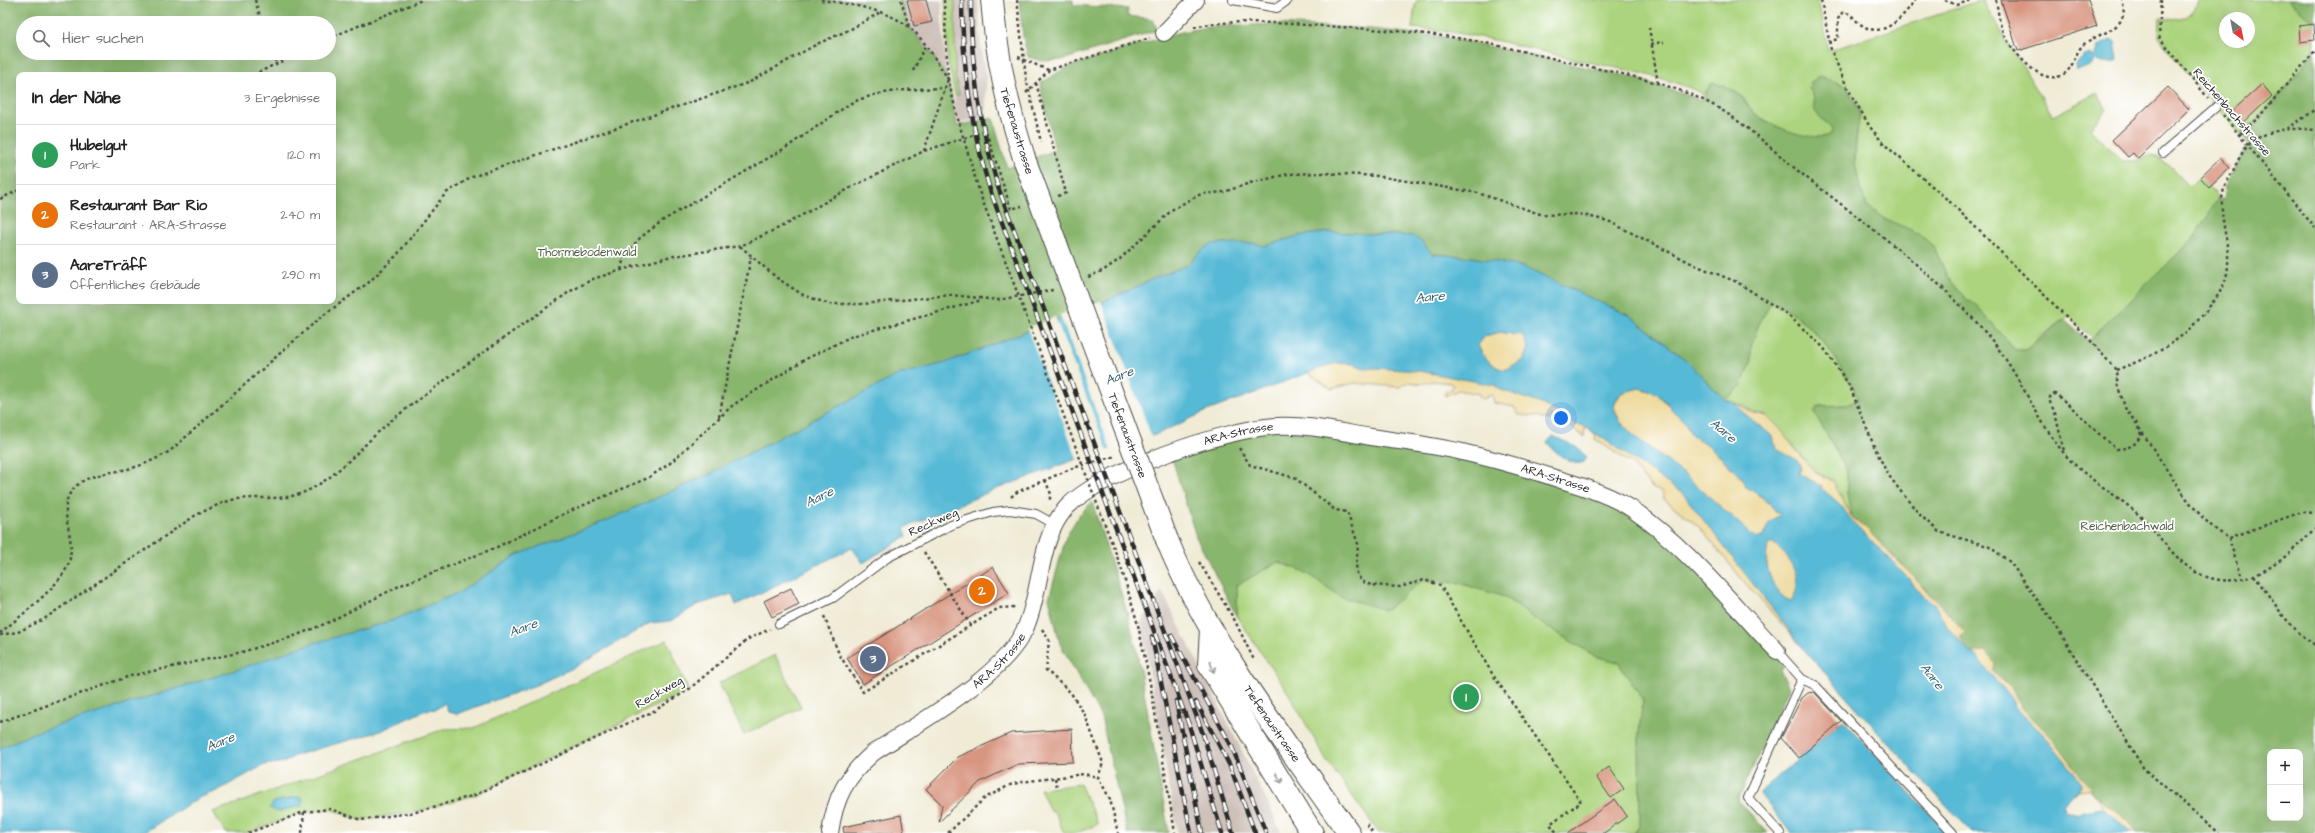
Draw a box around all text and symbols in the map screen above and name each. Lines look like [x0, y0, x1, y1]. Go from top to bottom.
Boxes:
north arrow [2219, 12, 2255, 48]
search box [16, 16, 336, 60]
icon: search [30, 27, 52, 49]
text: Hier suchen [62, 28, 143, 49]
street label: Reichenbachstrasse [2189, 65, 2275, 160]
text: In der Nähe [32, 86, 121, 110]
street label: Tiefenaustrasse [995, 86, 1038, 177]
text: 3 Ergebnisse [244, 89, 320, 107]
text: Hubelgut [70, 135, 127, 156]
text: 1 [44, 146, 46, 164]
text: 120 m [287, 146, 320, 164]
text: Park [70, 156, 100, 174]
text: Restaurant Bar Rio [70, 195, 207, 216]
text: 2 [41, 206, 49, 224]
text: 240 m [280, 206, 320, 224]
text: Restaurant · ARA-Strasse [70, 216, 227, 234]
park label: Thormebodenwald [538, 244, 636, 261]
text: AareTräff [70, 255, 147, 276]
text: 3 [42, 266, 48, 284]
text: 290 m [282, 266, 320, 284]
text: Öffentliches Gebäude [70, 276, 201, 294]
water label: Aare [1415, 287, 1446, 307]
water label: Aare [1103, 362, 1137, 390]
street label: Tiefenaustrasse [1104, 391, 1151, 481]
your location [1551, 408, 1571, 428]
water label: Aare [1706, 415, 1741, 448]
street label: ARA-Strasse [1201, 418, 1275, 450]
street label: ARA-Strasse [1519, 460, 1593, 498]
water label: Aare [802, 482, 837, 511]
street label: Reckweg [906, 504, 961, 542]
park label: Reichenbachwald [2080, 518, 2174, 535]
pin: 2 [969, 576, 995, 606]
water label: Aare [507, 614, 541, 641]
street label: ARA-Strasse [969, 630, 1030, 693]
pin: 3 [860, 644, 886, 674]
water label: Aare [1916, 660, 1949, 694]
one-way arrow [1209, 661, 1216, 674]
street label: Reckweg [632, 672, 687, 714]
street label: Tiefenaustrasse [1239, 682, 1304, 766]
pin: 1 [1453, 682, 1479, 712]
water label: Aare [203, 728, 238, 756]
map controls [2267, 749, 2303, 821]
button: + [2267, 749, 2303, 785]
one-way arrow [1275, 772, 1283, 783]
button: − [2267, 785, 2303, 821]

